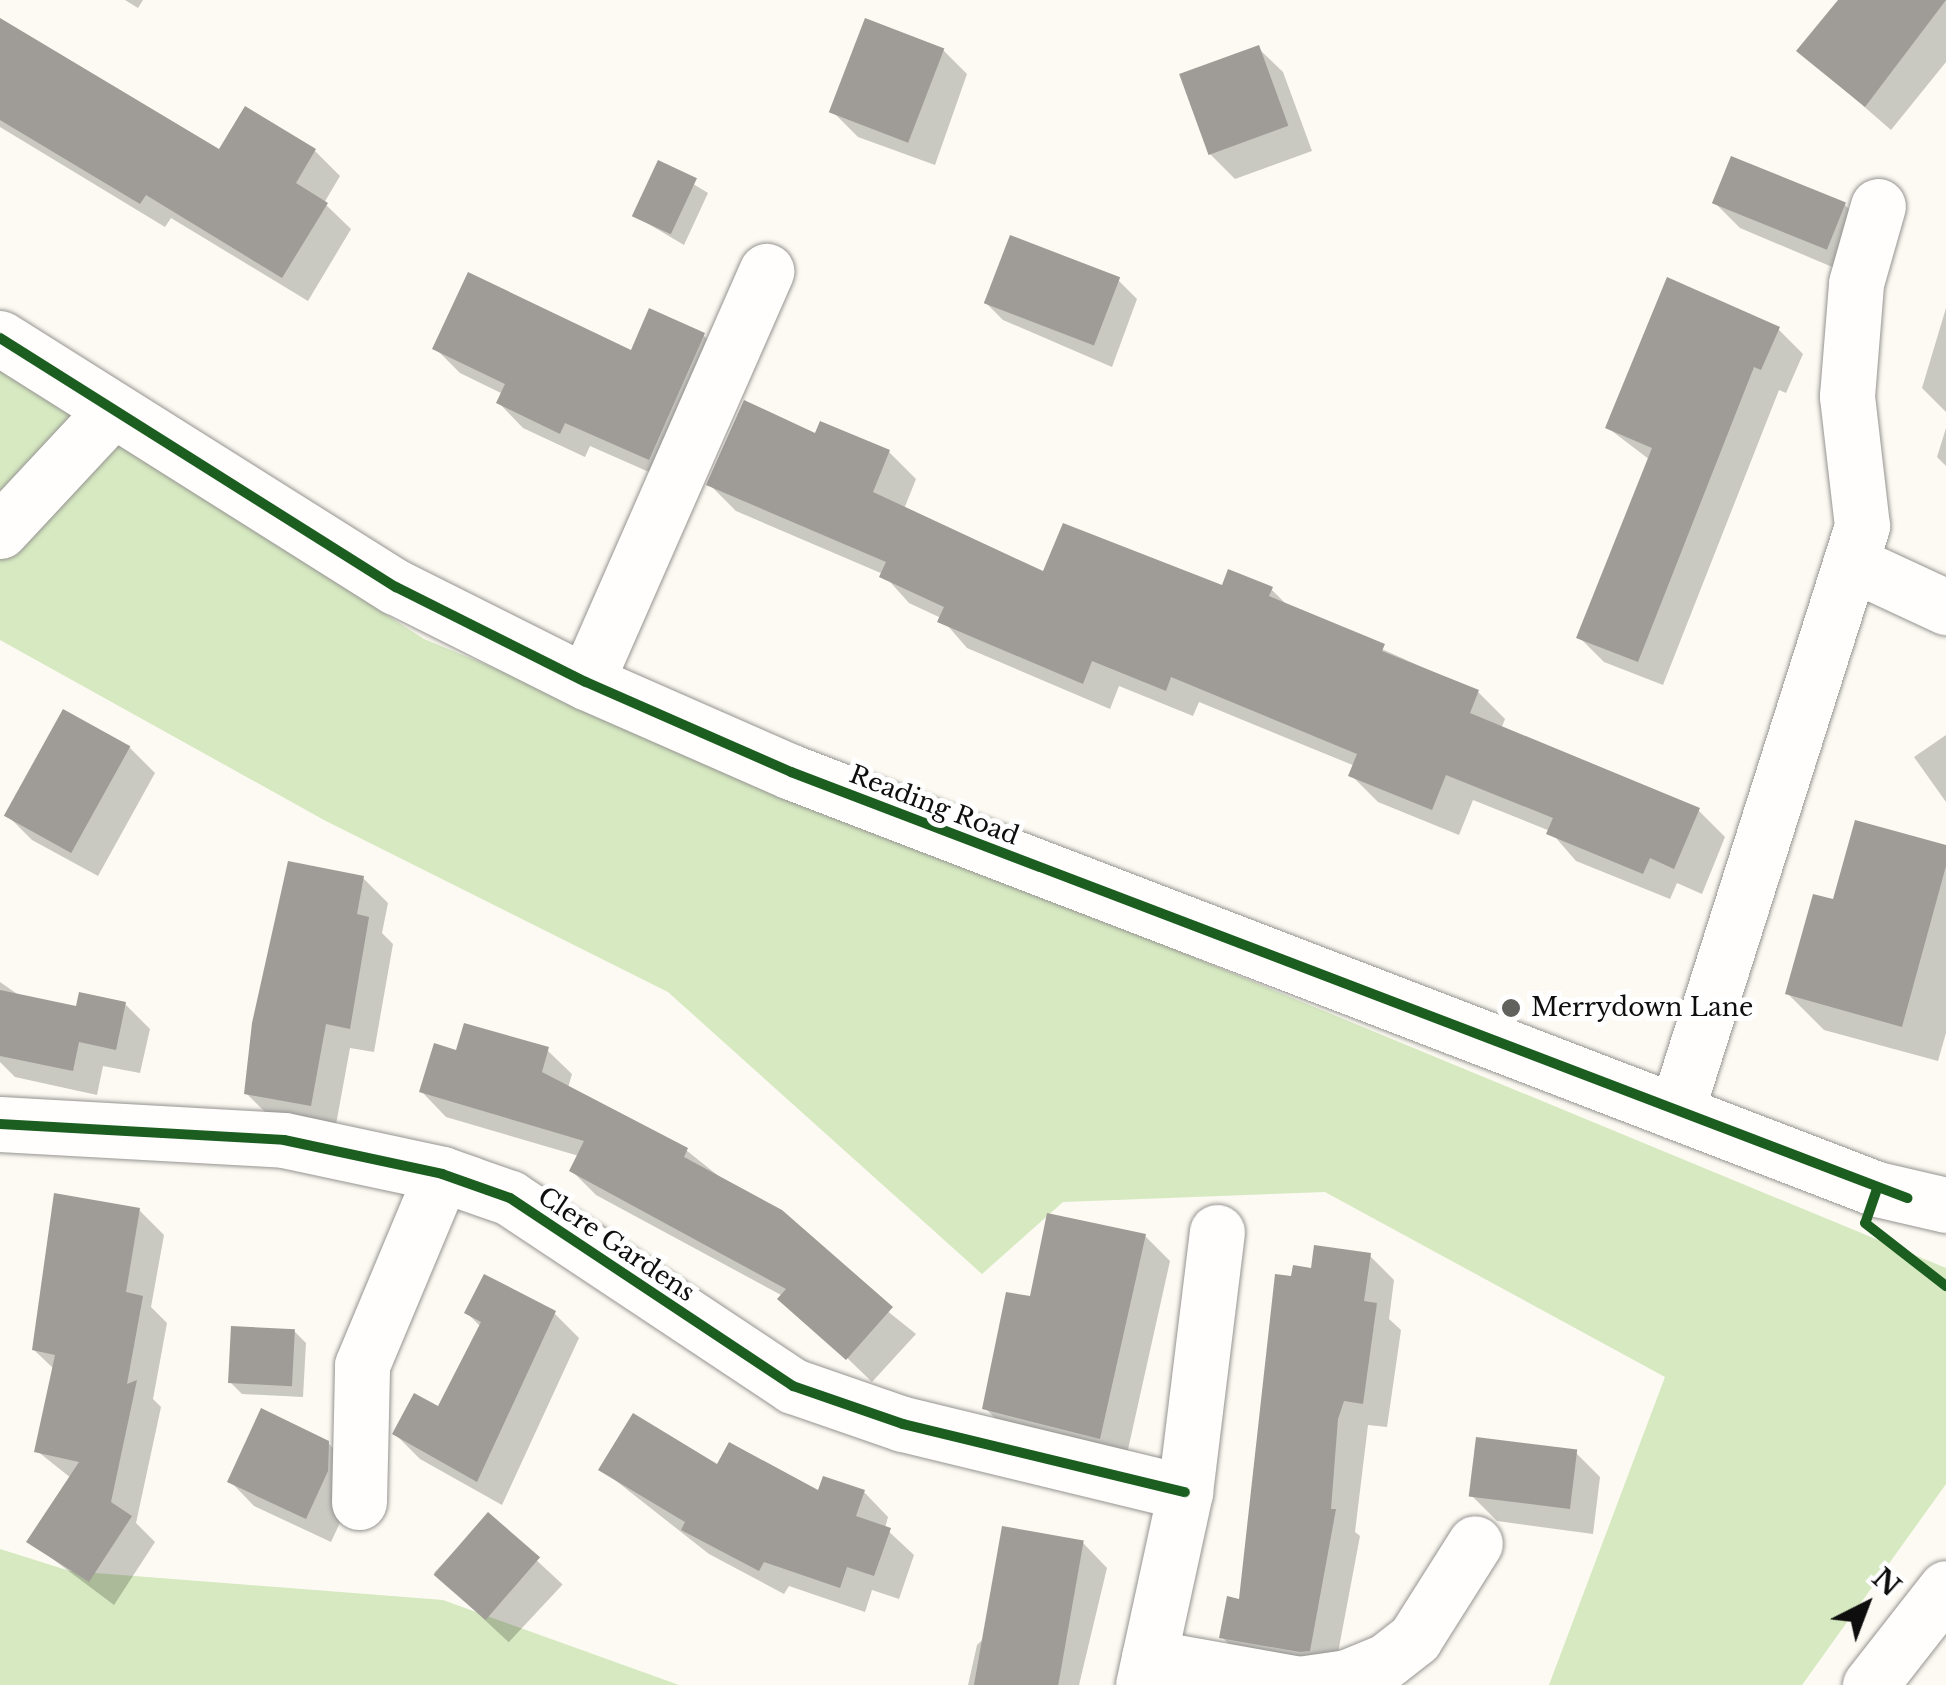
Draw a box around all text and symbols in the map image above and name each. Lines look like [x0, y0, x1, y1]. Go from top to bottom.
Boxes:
street label: Reading Road [845, 760, 1023, 852]
place label: Merrydown Lane [1531, 993, 1753, 1023]
marker: Merrydown Lane [1500, 997, 1522, 1019]
street label: Clere Gardens [532, 1181, 700, 1309]
north arrow [1816, 1555, 1916, 1655]
text: N [1865, 1561, 1908, 1604]

